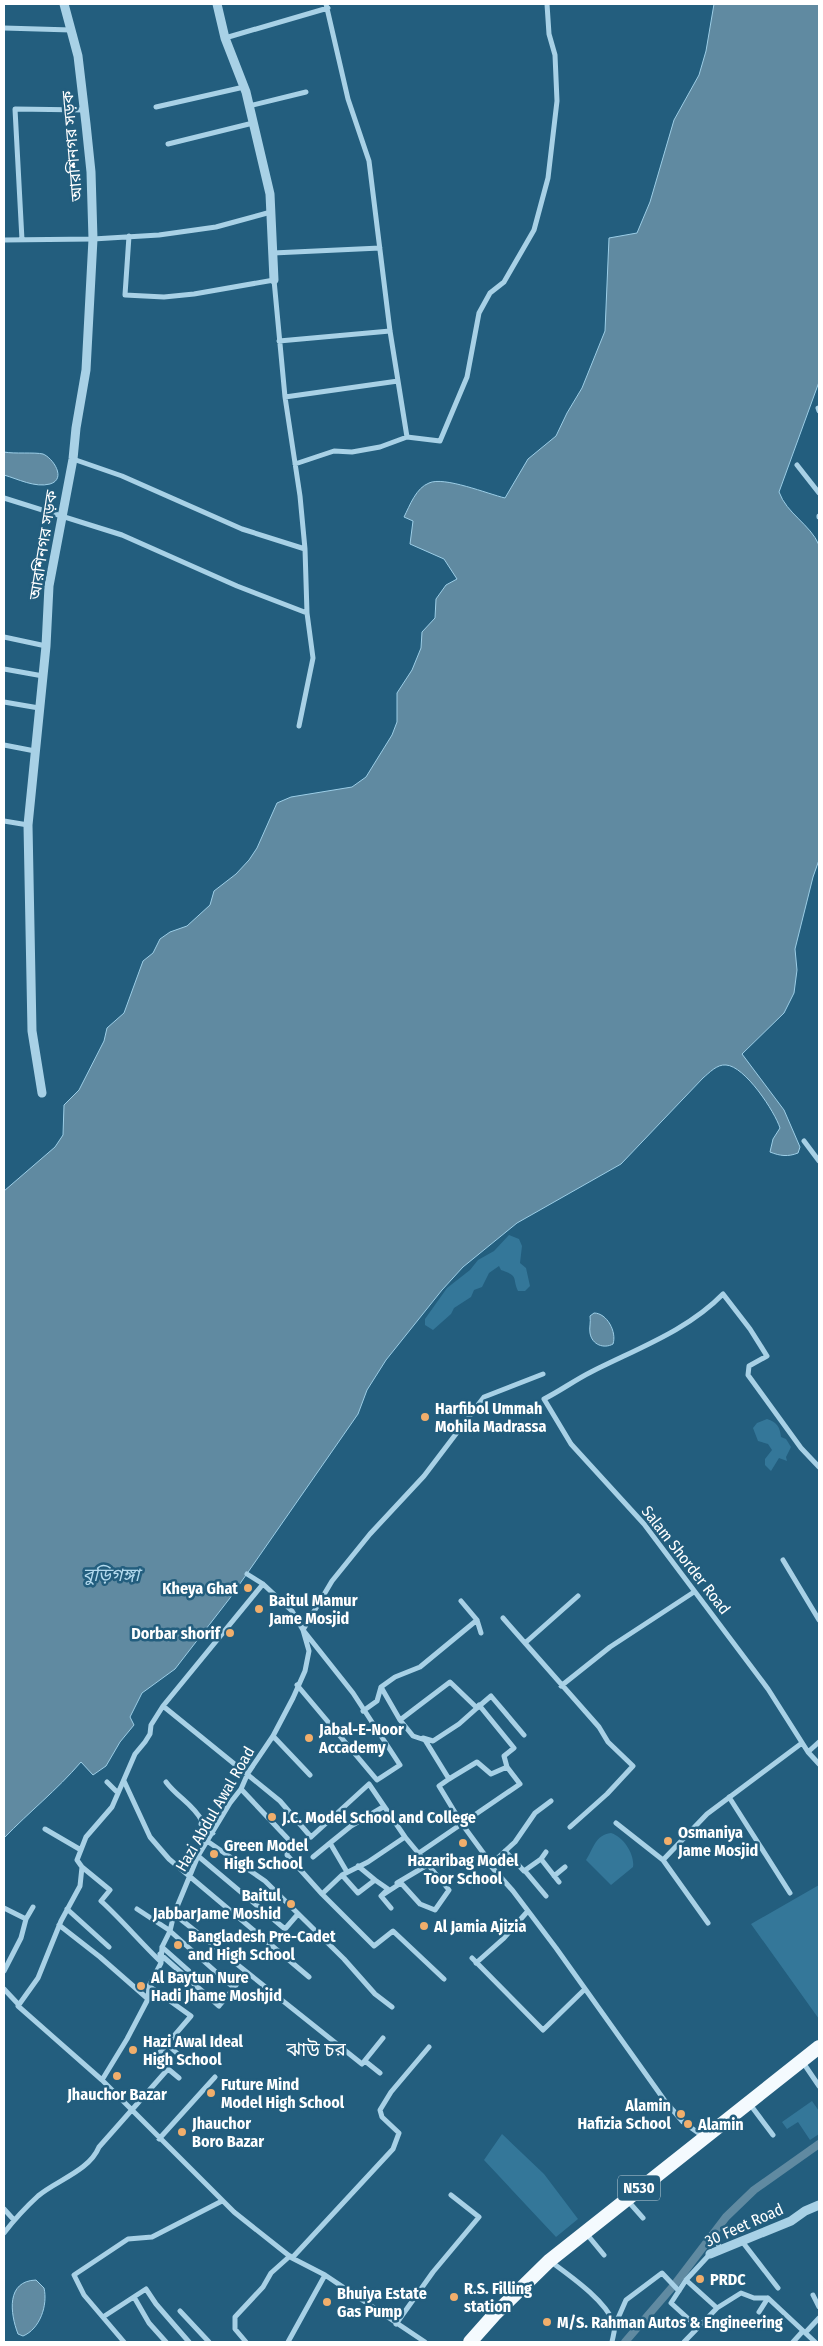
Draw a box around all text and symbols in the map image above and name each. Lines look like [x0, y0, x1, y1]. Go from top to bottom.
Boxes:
street label: আরশিনগর সড়ক [58, 89, 86, 203]
street label: আরশিনগর সড়ক [25, 488, 61, 602]
place label: Harfibol Ummah Mohila Madrassa [435, 1399, 546, 1436]
marker: Harfibol Ummah Mohila Madrassa [419, 1411, 431, 1423]
street label: Salam Shorder Road [638, 1502, 734, 1618]
water label: বুড়িগঙ্গা [82, 1564, 143, 1586]
place label: Kheya Ghat [162, 1579, 238, 1598]
marker: Kheya Ghat [242, 1582, 254, 1594]
place label: Baitul Mamur Jame Mosjid [268, 1591, 358, 1628]
marker: Baitul Mamur Jame Mosjid [253, 1603, 265, 1615]
place label: Dorbar shorif [131, 1624, 222, 1643]
marker: Dorbar shorif [224, 1627, 236, 1639]
place label: Jabal-E-Noor Accademy [318, 1720, 404, 1757]
marker: Jabal-E-Noor Accademy [303, 1732, 315, 1744]
street label: Hazi Abdul Awal Road [172, 1743, 258, 1875]
place label: J.C. Model School and College [281, 1808, 476, 1827]
marker: J.C. Model School and College [266, 1811, 278, 1823]
place label: Osmaniya Jame Mosjid [677, 1823, 758, 1860]
marker: Osmaniya Jame Mosjid [662, 1835, 674, 1847]
place label: Green Model High School [224, 1836, 309, 1873]
marker: Hazaribag Model Toor School [457, 1837, 469, 1849]
marker: Green Model High School [208, 1848, 220, 1860]
place label: Hazaribag Model Toor School [408, 1851, 519, 1888]
place label: Baitul JabbarJame Moshid [152, 1886, 282, 1923]
marker: Baitul JabbarJame Moshid [285, 1898, 297, 1910]
place label: Al Jamia Ajizia [433, 1917, 526, 1936]
marker: Al Jamia Ajizia [418, 1920, 430, 1932]
place label: Bangladesh Pre-Cadet and High School [188, 1927, 336, 1964]
marker: Bangladesh Pre-Cadet and High School [172, 1939, 184, 1951]
place label: Al Baytun Nure Hadi Jhame Moshjid [150, 1968, 282, 2005]
marker: Al Baytun Nure Hadi Jhame Moshjid [135, 1980, 147, 1992]
place label: Hazi Awal Ideal High School [143, 2032, 243, 2069]
district label: ঝাউ চর [285, 2038, 347, 2061]
marker: Hazi Awal Ideal High School [127, 2044, 139, 2056]
marker: Jhauchor Bazar [111, 2070, 123, 2082]
place label: Future Mind Model High School [221, 2075, 345, 2112]
place label: Jhauchor Bazar [66, 2085, 167, 2104]
marker: Future Mind Model High School [205, 2087, 217, 2099]
place label: Alamin Hafizia School [577, 2096, 672, 2133]
marker: Alamin Hafizia School [675, 2108, 687, 2120]
place label: Jhauchor Boro Bazar [191, 2114, 264, 2151]
place label: Alamin [697, 2115, 744, 2134]
marker: Alamin [682, 2118, 694, 2130]
marker: Jhauchor Boro Bazar [176, 2126, 188, 2138]
road number: N530 [618, 2176, 660, 2200]
street label: 30 Feet Road [702, 2199, 786, 2251]
place label: PRDC [710, 2270, 746, 2289]
marker: PRDC [694, 2273, 706, 2285]
place label: R.S. Filling station [464, 2279, 532, 2316]
place label: Bhuiya Estate Gas Pump [337, 2284, 427, 2321]
marker: R.S. Filling station [448, 2291, 460, 2303]
marker: Bhuiya Estate Gas Pump [321, 2296, 333, 2308]
place label: M/S. Rahman Autos & Engineering [557, 2313, 783, 2332]
marker: M/S. Rahman Autos & Engineering [541, 2316, 553, 2328]

